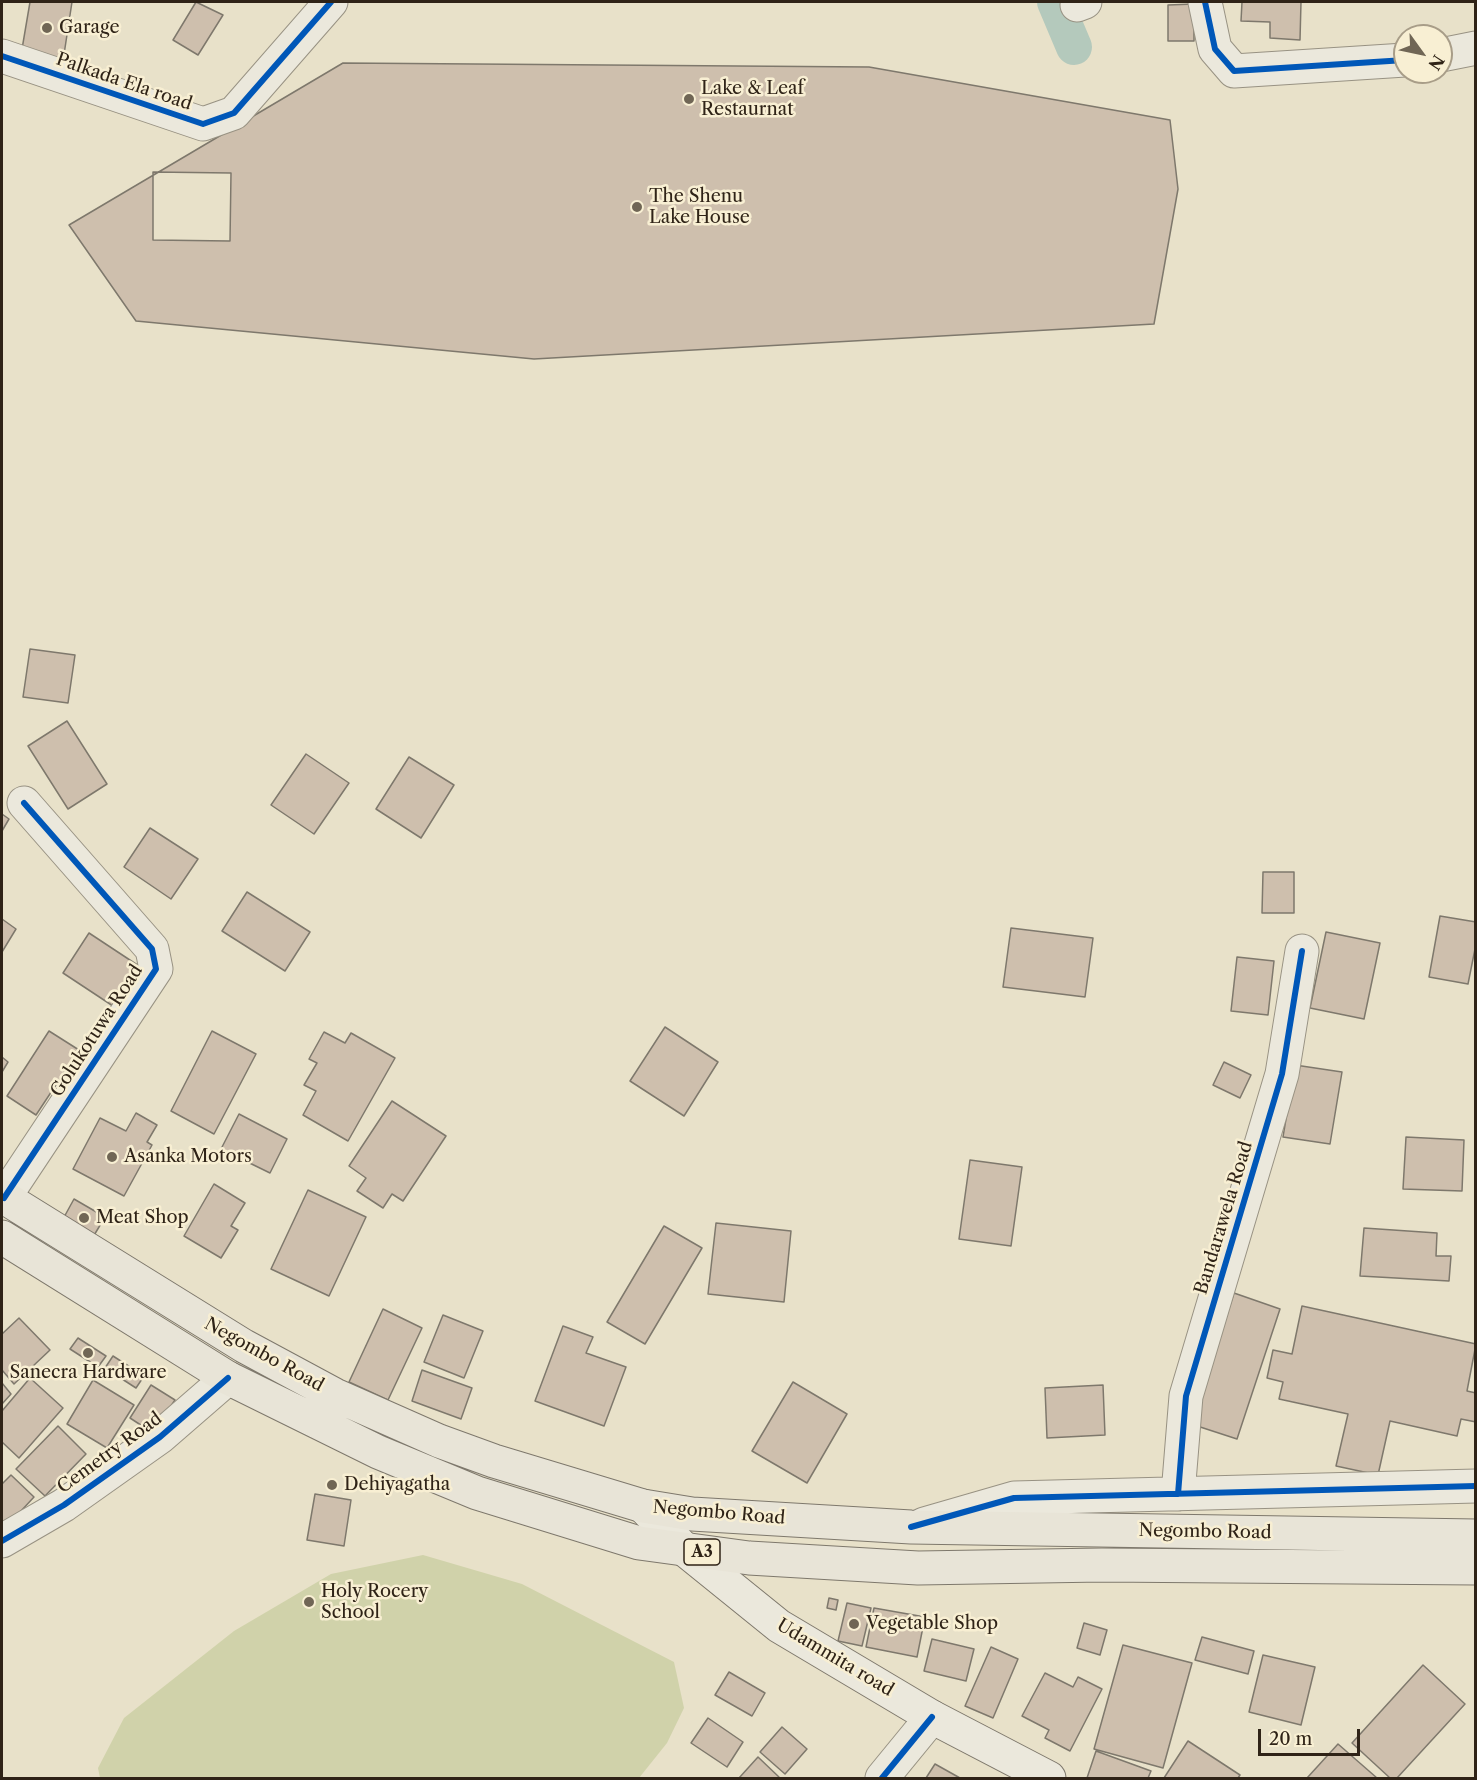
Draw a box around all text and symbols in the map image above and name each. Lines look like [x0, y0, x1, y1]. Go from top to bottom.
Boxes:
place label: Garage [59, 17, 119, 39]
marker: Garage [40, 21, 54, 35]
north arrow [1393, 24, 1453, 84]
street label: Palkada Ela road [53, 49, 195, 115]
text: N [1424, 51, 1449, 74]
place label: Lake & Leaf Restaurnat [701, 78, 804, 121]
marker: Lake & Leaf Restaurnat [682, 92, 696, 106]
place label: The Shenu Lake House [649, 186, 750, 228]
marker: The Shenu Lake House [630, 200, 644, 214]
street label: Golukotuwa Road [46, 961, 148, 1101]
street label: Bandarawela Road [1190, 1139, 1258, 1297]
place label: Asanka Motors [124, 1146, 252, 1168]
marker: Asanka Motors [105, 1150, 119, 1164]
place label: Meat Shop [96, 1207, 189, 1229]
marker: Meat Shop [77, 1211, 91, 1225]
street label: Negombo Road [201, 1313, 327, 1397]
marker: Sanecra Hardware [81, 1346, 95, 1360]
place label: Sanecra Hardware [10, 1362, 166, 1384]
street label: Cemetry Road [53, 1408, 167, 1498]
place label: Dehiyagatha [344, 1474, 450, 1496]
marker: Dehiyagatha [325, 1478, 339, 1492]
street label: Negombo Road [652, 1496, 786, 1530]
street label: Negombo Road [1138, 1520, 1272, 1544]
road number: A3 [684, 1539, 720, 1565]
place label: Holy Rocery School [321, 1581, 428, 1624]
marker: Holy Rocery School [302, 1595, 316, 1609]
place label: Vegetable Shop [866, 1613, 998, 1635]
street label: Udammita road [773, 1615, 897, 1701]
marker: Vegetable Shop [847, 1617, 861, 1631]
scale bar [1261, 1717, 1363, 1755]
text: 20 m [1269, 1728, 1312, 1750]

